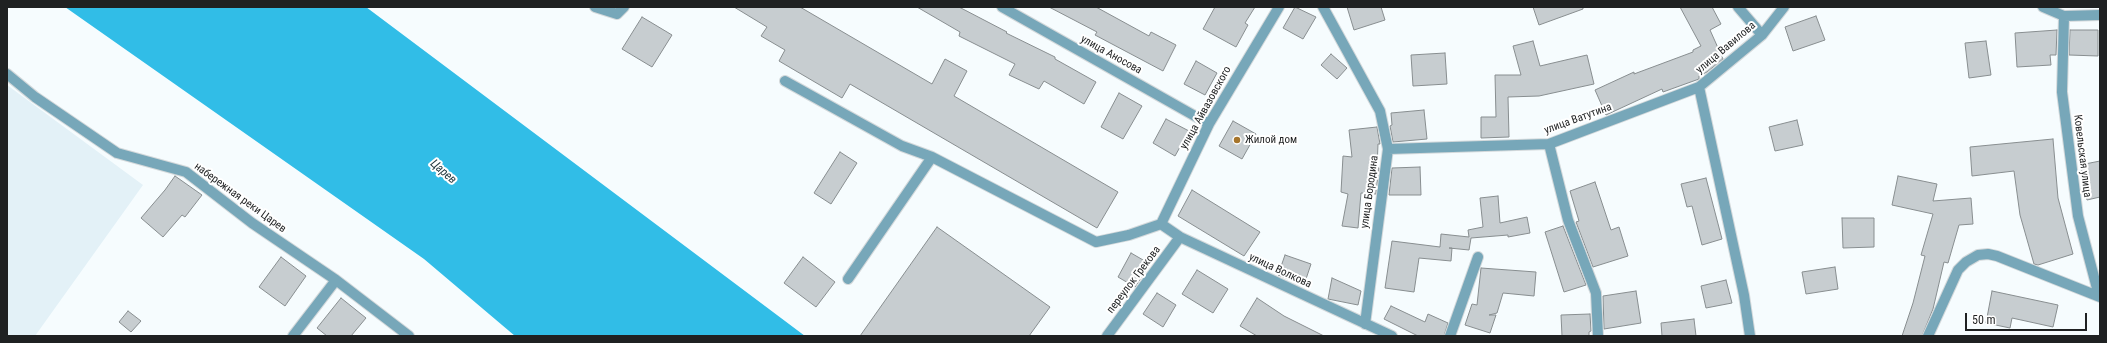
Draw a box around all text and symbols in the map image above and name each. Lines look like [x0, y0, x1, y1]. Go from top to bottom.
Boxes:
street label: улица Вавилова [1694, 19, 1758, 77]
street label: улица Аносова [1078, 33, 1144, 77]
street label: улица Айвазовского [1178, 64, 1234, 152]
street label: улица Ватутина [1542, 101, 1614, 137]
street label: Ковельская улица [2070, 114, 2094, 198]
place label: Жилой дом [1245, 133, 1297, 147]
marker: Жилой дом [1232, 135, 1242, 145]
street label: улица Бородина [1358, 155, 1382, 229]
water label: Царев [427, 157, 459, 187]
street label: набережная реки Царев [191, 160, 289, 236]
street label: переулок Грекова [1104, 244, 1164, 316]
street label: улица Волкова [1247, 251, 1313, 291]
scale bar [1967, 305, 2089, 331]
text: 50 m [1972, 313, 1996, 327]

